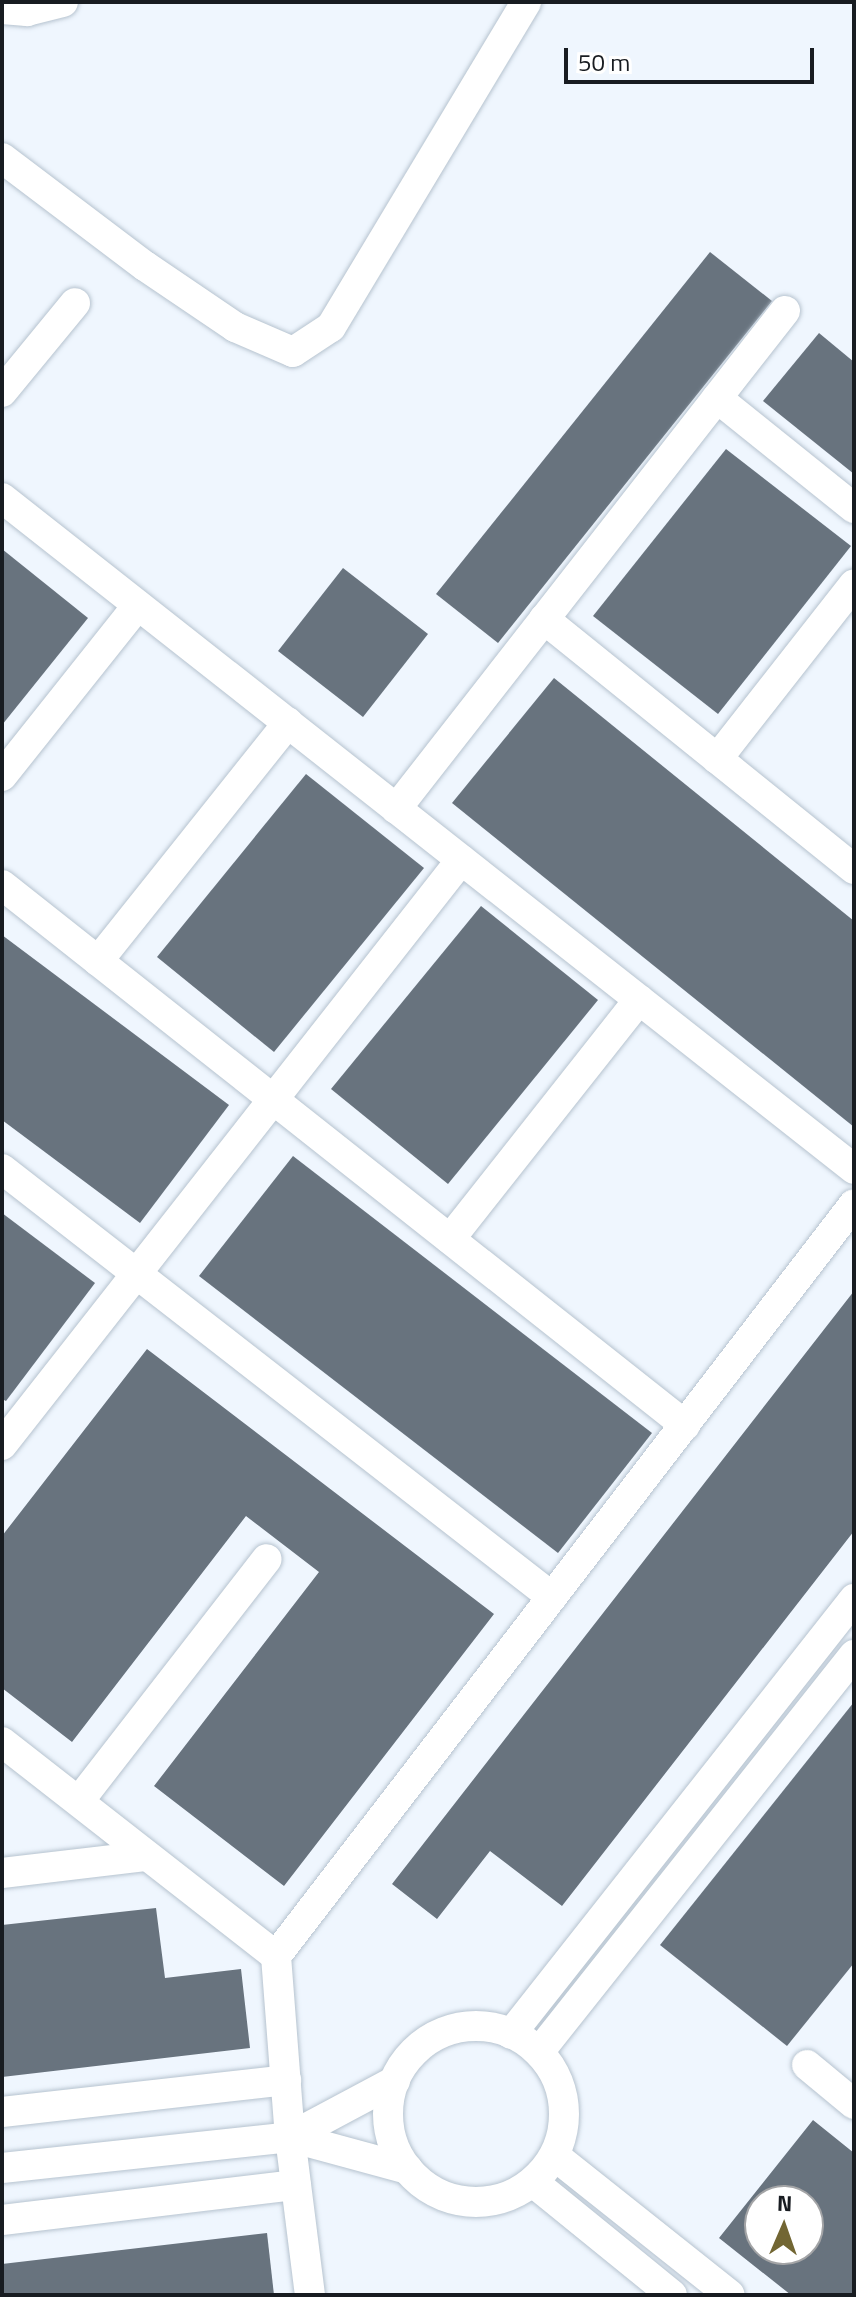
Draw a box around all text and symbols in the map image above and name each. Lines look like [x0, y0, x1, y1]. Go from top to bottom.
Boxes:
scale bar [568, 32, 818, 82]
text: 50 m [578, 44, 630, 80]
north arrow [744, 2185, 824, 2265]
text: N [777, 2186, 793, 2220]

